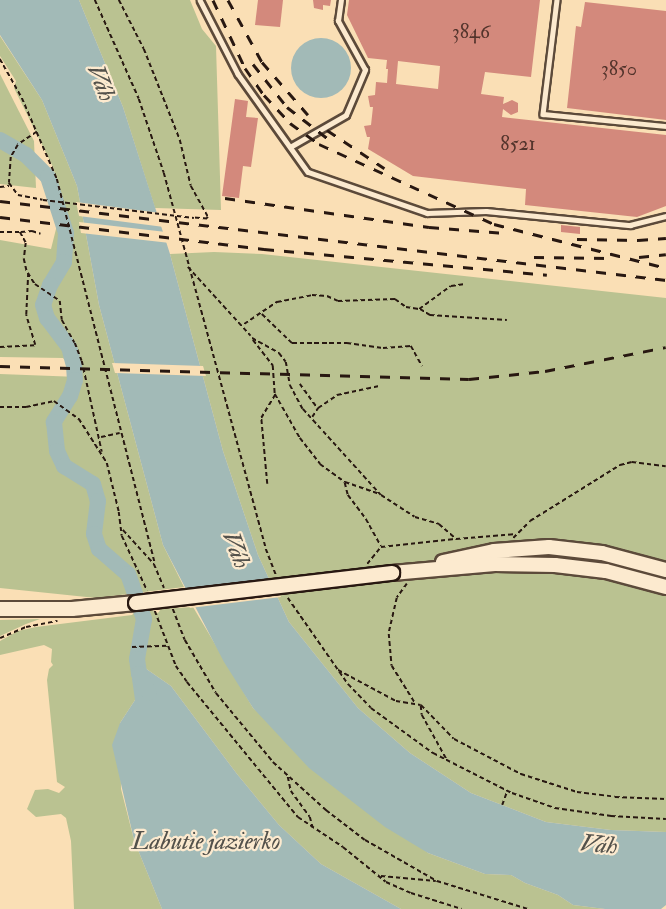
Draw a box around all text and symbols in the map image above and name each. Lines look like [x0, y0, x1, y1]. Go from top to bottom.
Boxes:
house number: 3846 [452, 19, 490, 43]
house number: 3850 [601, 56, 637, 80]
water label: Váh [81, 60, 121, 106]
house number: 8521 [500, 131, 536, 155]
water label: Váh [216, 527, 256, 573]
water label: Labutie jazierko [132, 828, 280, 856]
water label: Váh [579, 829, 619, 861]

